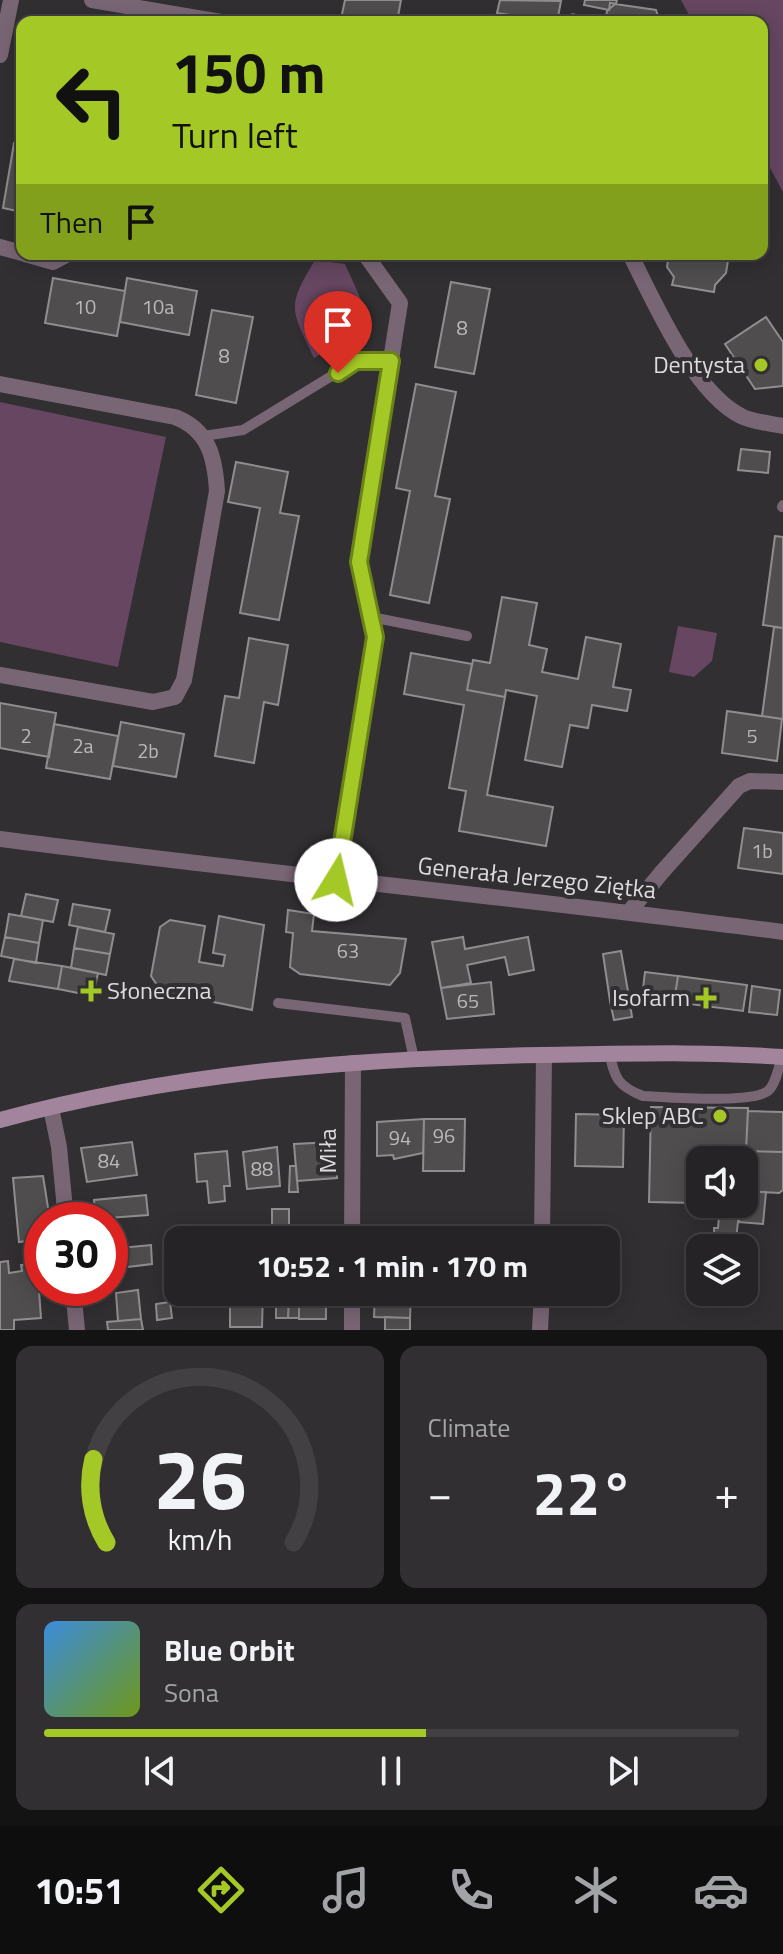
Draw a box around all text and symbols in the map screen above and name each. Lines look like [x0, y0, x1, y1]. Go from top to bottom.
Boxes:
text: 150 m [172, 30, 325, 115]
icon: left [40, 48, 144, 152]
text: Turn left [172, 107, 298, 162]
text: Then [40, 199, 103, 245]
icon: arrive [119, 200, 163, 244]
house number: 10 [74, 291, 96, 322]
house number: 10a [142, 291, 174, 322]
pin [304, 291, 372, 373]
icon: arrive [316, 303, 360, 347]
house number: 8 [456, 312, 468, 343]
house number: 8 [218, 340, 230, 371]
place label: Dentysta [653, 346, 745, 382]
marker: Dentysta [752, 356, 770, 374]
house number: 2 [20, 720, 32, 751]
house number: 5 [746, 720, 758, 751]
house number: 2a [72, 730, 94, 761]
house number: 2b [137, 735, 159, 766]
house number: 1b [751, 835, 773, 866]
position arrow [294, 838, 378, 922]
street label: Generała Jerzego Ziętka [416, 847, 658, 907]
house number: 63 [337, 935, 359, 966]
place label: Słoneczna [107, 972, 211, 1008]
place label: Isofarm [612, 979, 690, 1015]
marker: Słoneczna [82, 982, 100, 1000]
house number: 65 [457, 985, 479, 1016]
marker: Isofarm [697, 989, 715, 1007]
place label: Sklep ABC [602, 1097, 704, 1133]
marker: Sklep ABC [711, 1107, 729, 1125]
house number: 96 [433, 1120, 455, 1151]
house number: 94 [389, 1122, 411, 1153]
street label: Miła [309, 1129, 345, 1173]
house number: 84 [98, 1145, 120, 1176]
map controls [686, 1146, 758, 1306]
button: sound [686, 1146, 758, 1218]
house number: 88 [251, 1153, 273, 1184]
speed limit sign: 30 [24, 1202, 128, 1306]
button: layers [686, 1234, 758, 1306]
text: 10:52 · 1 min · 170 m [256, 1243, 528, 1289]
text: Climate [428, 1408, 510, 1447]
text: 26 [153, 1415, 246, 1541]
text: 22° [533, 1447, 634, 1538]
text: − [428, 1459, 452, 1526]
text: + [714, 1459, 739, 1526]
text: km/h [167, 1518, 232, 1561]
text: Blue Orbit [164, 1627, 295, 1673]
text: Sona [164, 1673, 219, 1712]
icon: previous [138, 1749, 182, 1793]
icon: pause [369, 1749, 413, 1793]
icon: next [601, 1749, 645, 1793]
icon: directions [193, 1862, 249, 1918]
icon: music [318, 1862, 374, 1918]
icon: phone [443, 1862, 499, 1918]
icon: climate [568, 1862, 624, 1918]
icon: car [693, 1862, 749, 1918]
text: 10:51 [34, 1863, 124, 1918]

